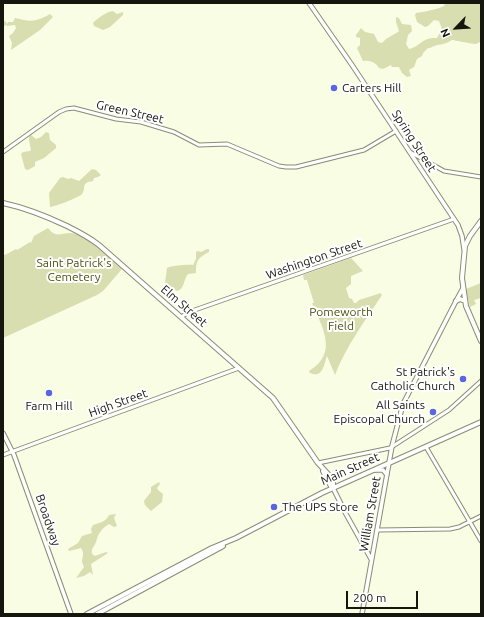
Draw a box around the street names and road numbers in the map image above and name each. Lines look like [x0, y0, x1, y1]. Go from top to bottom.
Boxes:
street label: Green Street [95, 97, 165, 127]
street label: Spring Street [389, 107, 439, 175]
street label: Washington Street [264, 236, 364, 282]
street label: Elm Street [158, 282, 210, 330]
street label: High Street [87, 386, 149, 420]
street label: Main Street [318, 450, 382, 488]
street label: William Street [356, 475, 384, 553]
street label: Broadway [32, 492, 64, 548]

